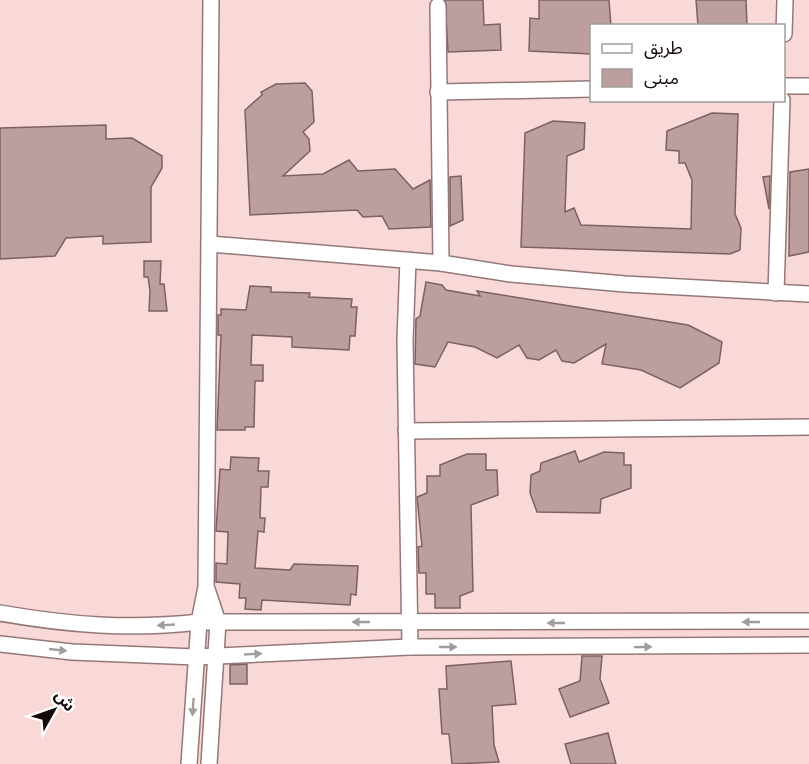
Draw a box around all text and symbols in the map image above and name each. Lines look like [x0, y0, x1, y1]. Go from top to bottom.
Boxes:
legend [590, 24, 785, 102]
text: طريق [644, 35, 683, 60]
text: مبنى [644, 65, 679, 90]
one-way arrow [351, 617, 370, 627]
one-way arrow [741, 617, 760, 627]
one-way arrow [546, 618, 565, 628]
one-way arrow [156, 621, 175, 630]
one-way arrow [438, 642, 457, 652]
one-way arrow [633, 642, 652, 652]
one-way arrow [49, 645, 68, 655]
one-way arrow [243, 650, 262, 659]
north arrow [24, 680, 84, 740]
text: ش [49, 685, 81, 717]
one-way arrow [188, 698, 198, 717]

